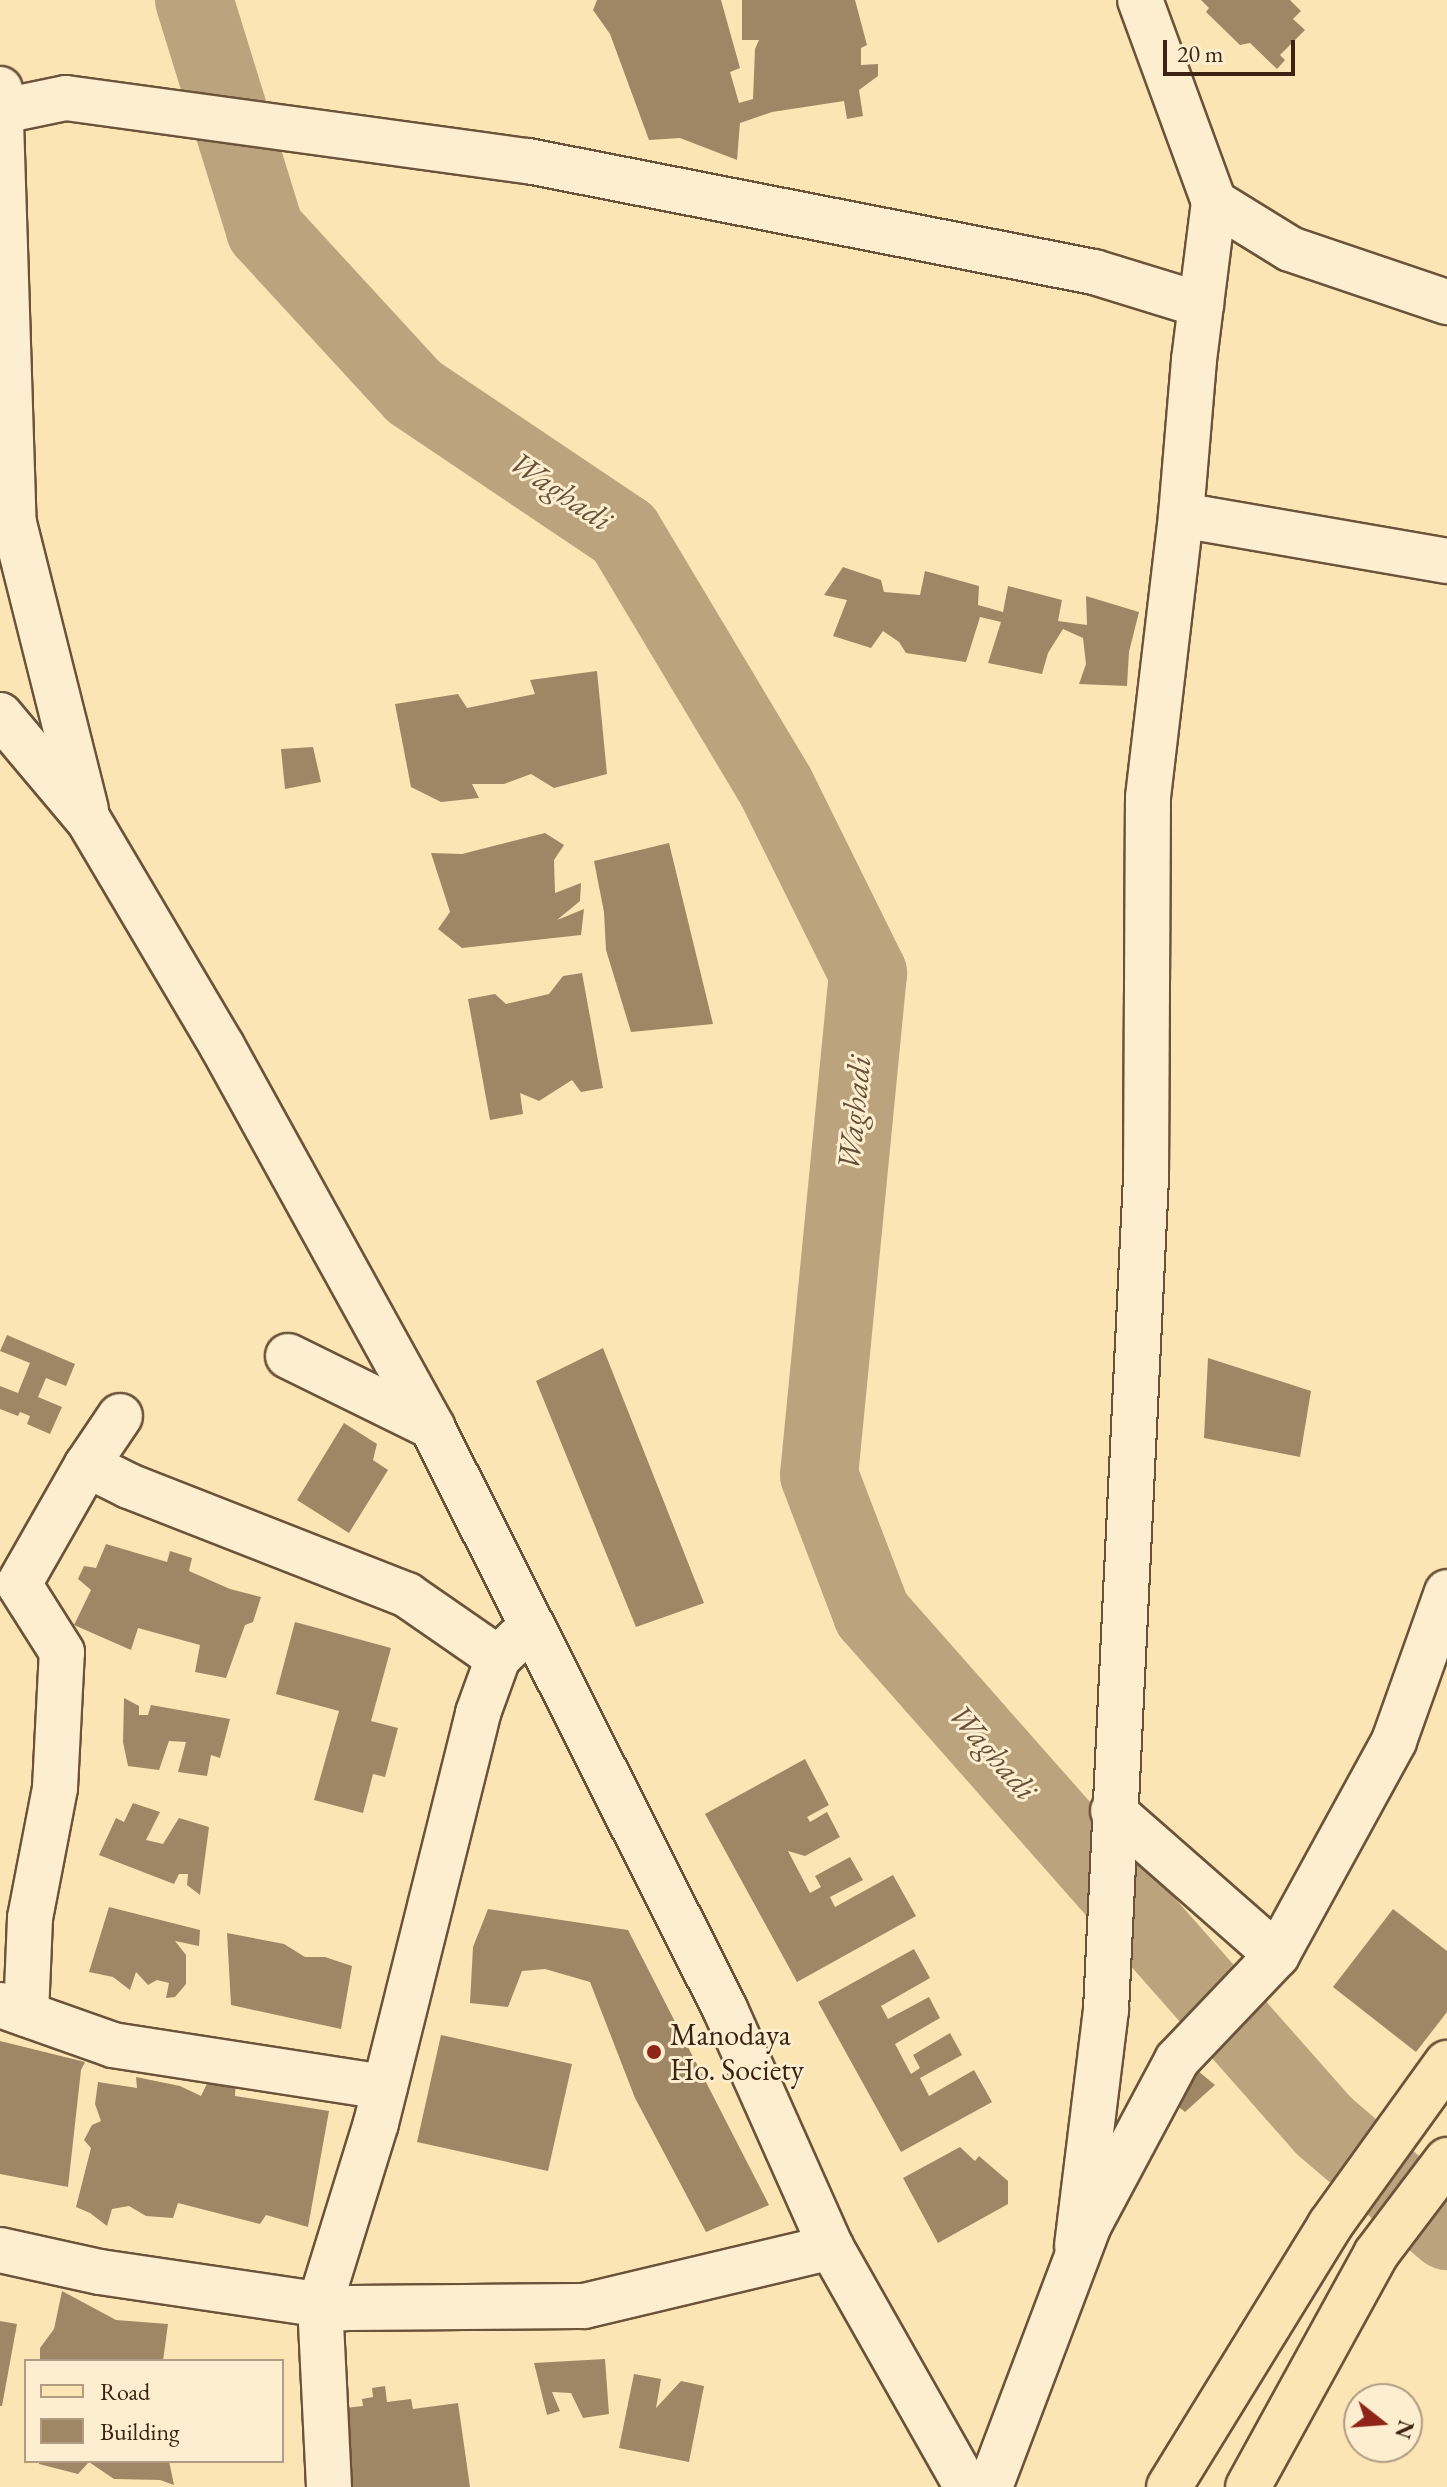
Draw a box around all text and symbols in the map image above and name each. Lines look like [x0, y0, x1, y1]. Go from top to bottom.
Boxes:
scale bar [1167, 24, 1299, 74]
text: 20 m [1177, 38, 1224, 69]
water label: Waghadi [503, 443, 619, 539]
water label: Waghadi [829, 1054, 879, 1172]
water label: Waghadi [941, 1696, 1045, 1808]
place label: Manodaya Ho. Society [670, 2017, 804, 2088]
marker: Manodaya Ho. Society [645, 2043, 663, 2061]
legend [24, 2359, 284, 2463]
text: Road [100, 2376, 150, 2407]
north arrow [1343, 2383, 1423, 2463]
text: Building [100, 2416, 180, 2447]
text: N [1388, 2417, 1421, 2442]

